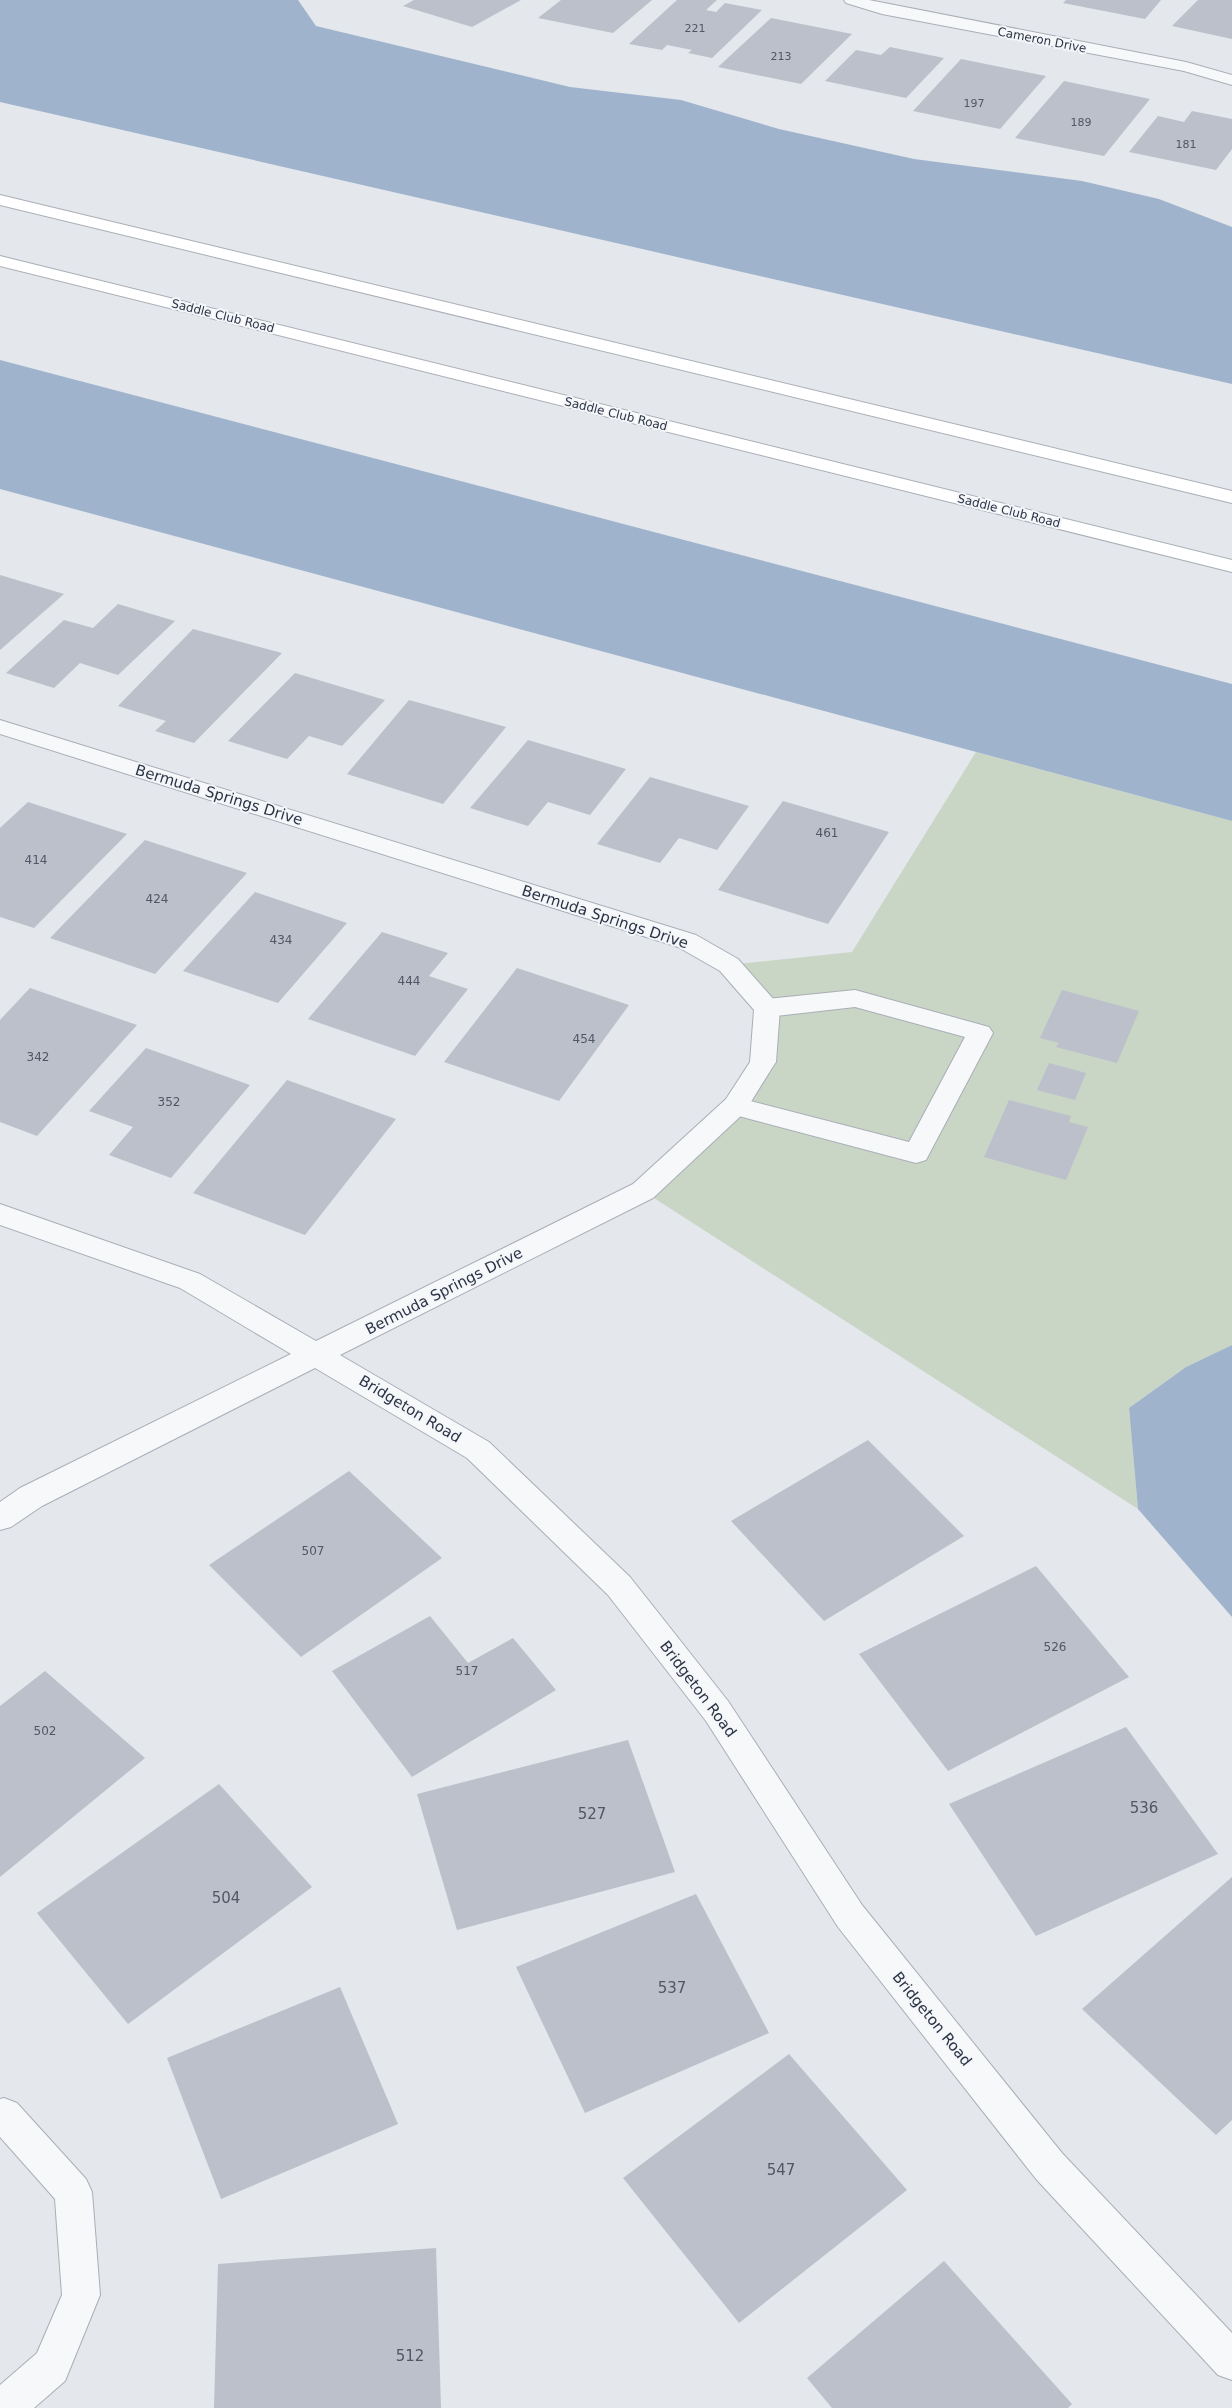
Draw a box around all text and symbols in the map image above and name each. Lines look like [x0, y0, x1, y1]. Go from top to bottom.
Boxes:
house number: 221 [685, 22, 706, 35]
street label: Cameron Drive [996, 25, 1088, 55]
house number: 213 [771, 50, 792, 63]
house number: 197 [964, 97, 985, 110]
house number: 189 [1071, 116, 1092, 129]
house number: 181 [1176, 138, 1197, 151]
street label: Saddle Club Road [170, 296, 276, 336]
street label: Saddle Club Road [563, 394, 669, 434]
street label: Saddle Club Road [956, 491, 1062, 531]
street label: Bermuda Springs Drive [133, 761, 305, 829]
house number: 461 [816, 826, 838, 840]
house number: 414 [25, 853, 47, 867]
street label: Bermuda Springs Drive [519, 882, 691, 952]
house number: 424 [146, 892, 168, 906]
house number: 434 [270, 933, 292, 947]
house number: 444 [398, 974, 420, 988]
house number: 454 [573, 1032, 595, 1046]
house number: 342 [27, 1050, 49, 1064]
house number: 352 [158, 1095, 180, 1109]
street label: Bermuda Springs Drive [362, 1243, 526, 1339]
street label: Bridgeton Road [356, 1371, 464, 1447]
house number: 507 [302, 1544, 324, 1558]
street label: Bridgeton Road [656, 1637, 740, 1741]
house number: 526 [1044, 1640, 1066, 1654]
house number: 517 [456, 1664, 478, 1678]
house number: 502 [34, 1724, 56, 1738]
house number: 536 [1130, 1799, 1158, 1817]
house number: 527 [578, 1805, 606, 1823]
house number: 504 [212, 1889, 240, 1907]
street label: Bridgeton Road [889, 1968, 975, 2070]
house number: 537 [658, 1979, 686, 1997]
house number: 547 [767, 2161, 795, 2179]
house number: 512 [396, 2347, 424, 2365]

